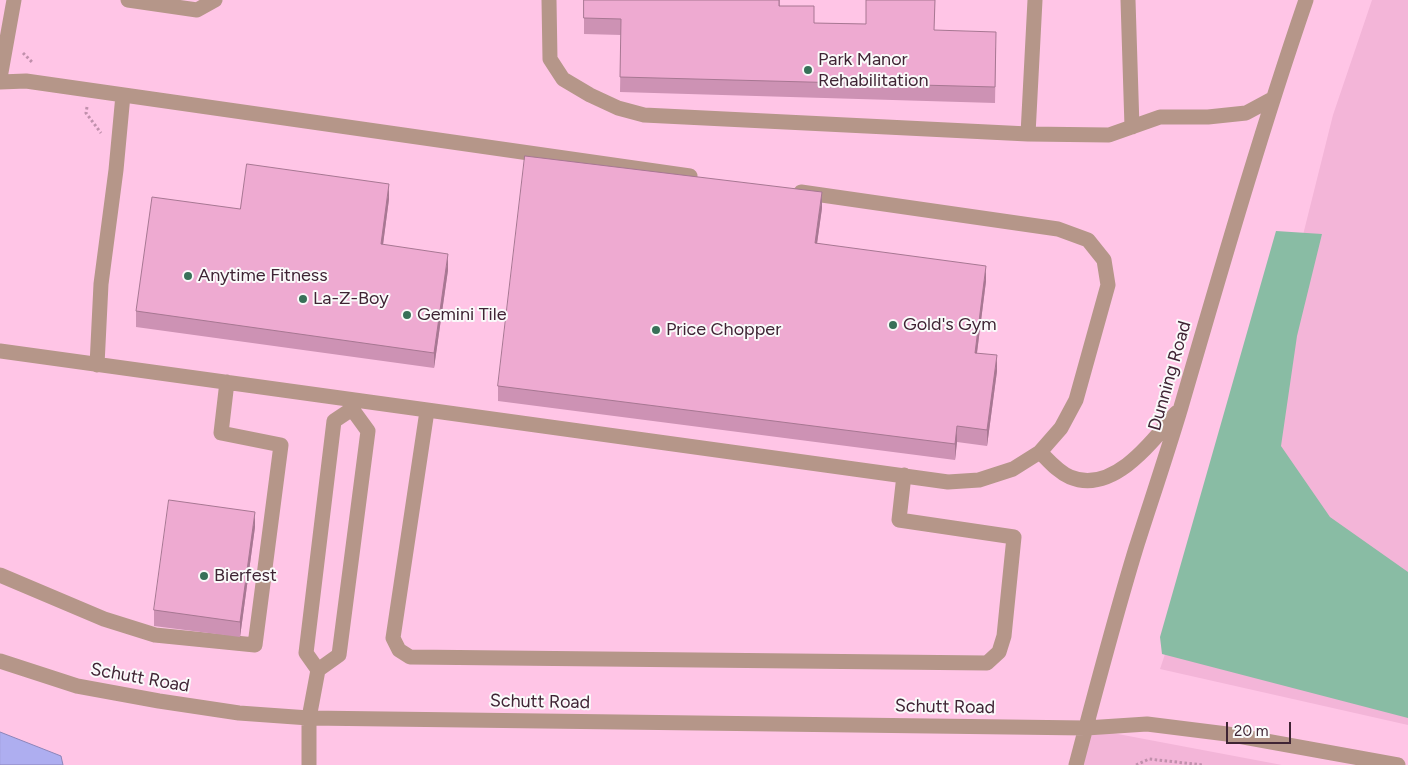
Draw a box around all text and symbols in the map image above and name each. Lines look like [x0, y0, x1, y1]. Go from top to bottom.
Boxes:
place label: Park Manor Rehabilitation [818, 49, 929, 92]
marker: Park Manor Rehabilitation [802, 64, 814, 76]
place label: Anytime Fitness [198, 265, 328, 287]
marker: Anytime Fitness [182, 270, 194, 282]
place label: La-Z-Boy [313, 288, 389, 310]
marker: La-Z-Boy [297, 293, 309, 305]
place label: Gemini Tile [417, 304, 507, 326]
marker: Gemini Tile [401, 309, 413, 321]
place label: Gold's Gym [903, 314, 997, 336]
place label: Price Chopper [666, 319, 781, 341]
marker: Gold's Gym [887, 319, 899, 331]
street label: Dunning Road [1144, 319, 1196, 433]
marker: Price Chopper [650, 324, 662, 336]
place label: Bierfest [214, 565, 277, 587]
marker: Bierfest [198, 570, 210, 582]
street label: Schutt Road [89, 659, 191, 697]
street label: Schutt Road [490, 690, 590, 714]
street label: Schutt Road [895, 695, 995, 719]
scale bar [1228, 712, 1293, 744]
text: 20 m [1234, 722, 1268, 740]

